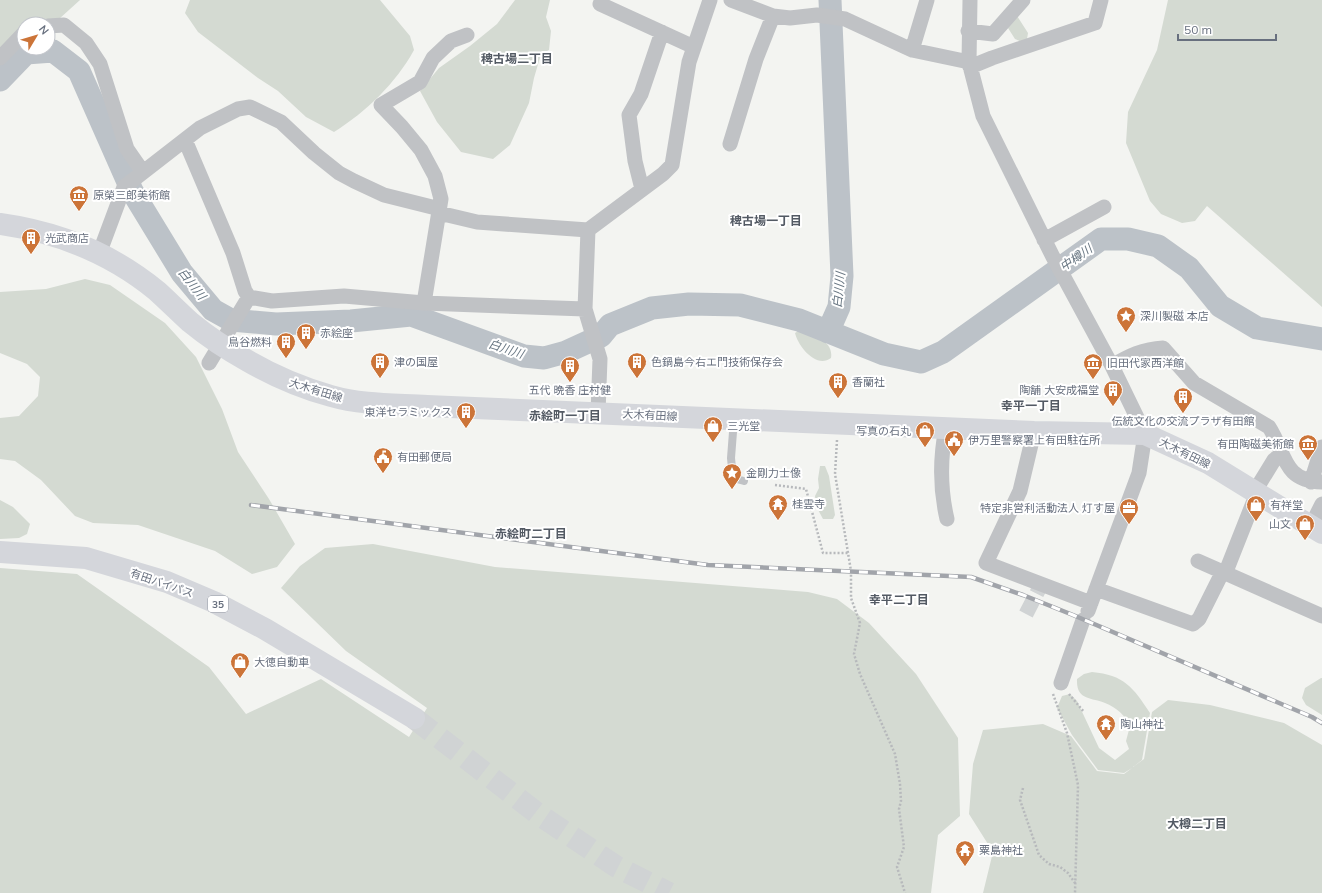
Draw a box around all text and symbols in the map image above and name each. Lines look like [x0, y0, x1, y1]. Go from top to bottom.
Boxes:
north arrow [16, 16, 56, 56]
scale bar [1178, 16, 1276, 42]
text: N [36, 22, 52, 37]
text: 50 m [1184, 22, 1212, 37]
district label: 稗古場二丁目 [481, 51, 553, 66]
museum icon: 原榮三郎美術館 [68, 184, 90, 212]
place label: 原榮三郎美術館 [93, 188, 170, 202]
district label: 稗古場一丁目 [730, 213, 802, 228]
building icon: 光武商店 [20, 227, 42, 255]
place label: 光武商店 [45, 231, 89, 245]
water label: 中樽川 [1057, 240, 1096, 274]
water label: 白川川 [175, 265, 211, 304]
water label: 白川川 [829, 269, 848, 309]
place icon: 深川製磁 本店 [1115, 305, 1137, 333]
place label: 深川製磁 本店 [1140, 309, 1209, 323]
building icon: 赤絵座 [295, 322, 317, 350]
place label: 赤絵座 [320, 326, 353, 340]
building icon: 鳥谷燃料 [275, 331, 297, 359]
place label: 鳥谷燃料 [228, 335, 272, 349]
water label: 白川川 [487, 336, 527, 362]
building icon: 津の国屋 [369, 351, 391, 379]
building icon: 色鍋島今右エ門技術保存会 [626, 351, 648, 379]
museum icon: 旧田代家西洋館 [1082, 352, 1104, 380]
place label: 津の国屋 [394, 355, 438, 369]
building icon: 五代 晩香 庄村健 [559, 355, 581, 383]
place label: 色鍋島今右エ門技術保存会 [651, 355, 783, 369]
place label: 旧田代家西洋館 [1107, 356, 1184, 370]
building icon: 香蘭社 [827, 371, 849, 399]
street label: 大木有田線 [288, 375, 344, 405]
place label: 香蘭社 [852, 375, 885, 389]
building icon: 陶舗 大安成福堂 [1102, 379, 1124, 407]
place label: 五代 晩香 庄村健 [529, 383, 611, 397]
place label: 陶舗 大安成福堂 [1019, 383, 1099, 397]
building icon: 伝統文化の交流プラザ有田館 [1172, 386, 1194, 414]
district label: 幸平一丁目 [1001, 398, 1061, 413]
building icon: 東洋セラミックス [455, 401, 477, 429]
place label: 東洋セラミックス [364, 405, 452, 419]
street label: 大木有田線 [622, 407, 678, 423]
district label: 赤絵町一丁目 [529, 408, 601, 423]
place label: 伝統文化の交流プラザ有田館 [1112, 414, 1255, 428]
shop icon: 三光堂 [702, 415, 724, 443]
place label: 三光堂 [727, 419, 760, 433]
shop icon: 写真の石丸 [914, 420, 936, 448]
place label: 写真の石丸 [856, 424, 911, 438]
public building icon: 伊万里警察署上有田駐在所 [943, 429, 965, 457]
place label: 伊万里警察署上有田駐在所 [968, 433, 1101, 447]
museum icon: 有田陶磁美術館 [1297, 433, 1319, 461]
street label: 大木有田線 [1157, 435, 1213, 471]
place label: 有田陶磁美術館 [1217, 437, 1294, 451]
public building icon: 有田郵便局 [372, 446, 394, 474]
place label: 有田郵便局 [397, 450, 452, 464]
place icon: 金剛力士像 [721, 462, 743, 490]
place label: 金剛力士像 [746, 466, 801, 480]
temple icon: 桂雲寺 [767, 493, 789, 521]
shop icon: 有祥堂 [1245, 494, 1267, 522]
place label: 桂雲寺 [792, 497, 825, 511]
office icon: 特定非営利活動法人 灯す屋 [1118, 497, 1140, 525]
place label: 有祥堂 [1270, 498, 1303, 512]
place label: 特定非営利活動法人 灯す屋 [980, 501, 1115, 515]
shop icon: 山文 [1294, 513, 1316, 541]
place label: 山文 [1269, 517, 1291, 531]
district label: 赤絵町二丁目 [495, 526, 567, 541]
street label: 有田バイパス [129, 566, 195, 600]
district label: 幸平二丁目 [869, 592, 929, 607]
road number: 35 [208, 596, 228, 612]
shop icon: 大徳自動車 [229, 651, 251, 679]
place label: 大徳自動車 [254, 655, 309, 669]
temple icon: 陶山神社 [1095, 713, 1117, 741]
place label: 陶山神社 [1120, 717, 1164, 731]
district label: 大樽二丁目 [1167, 816, 1227, 831]
temple icon: 粟島神社 [954, 839, 976, 867]
place label: 粟島神社 [979, 843, 1023, 857]

